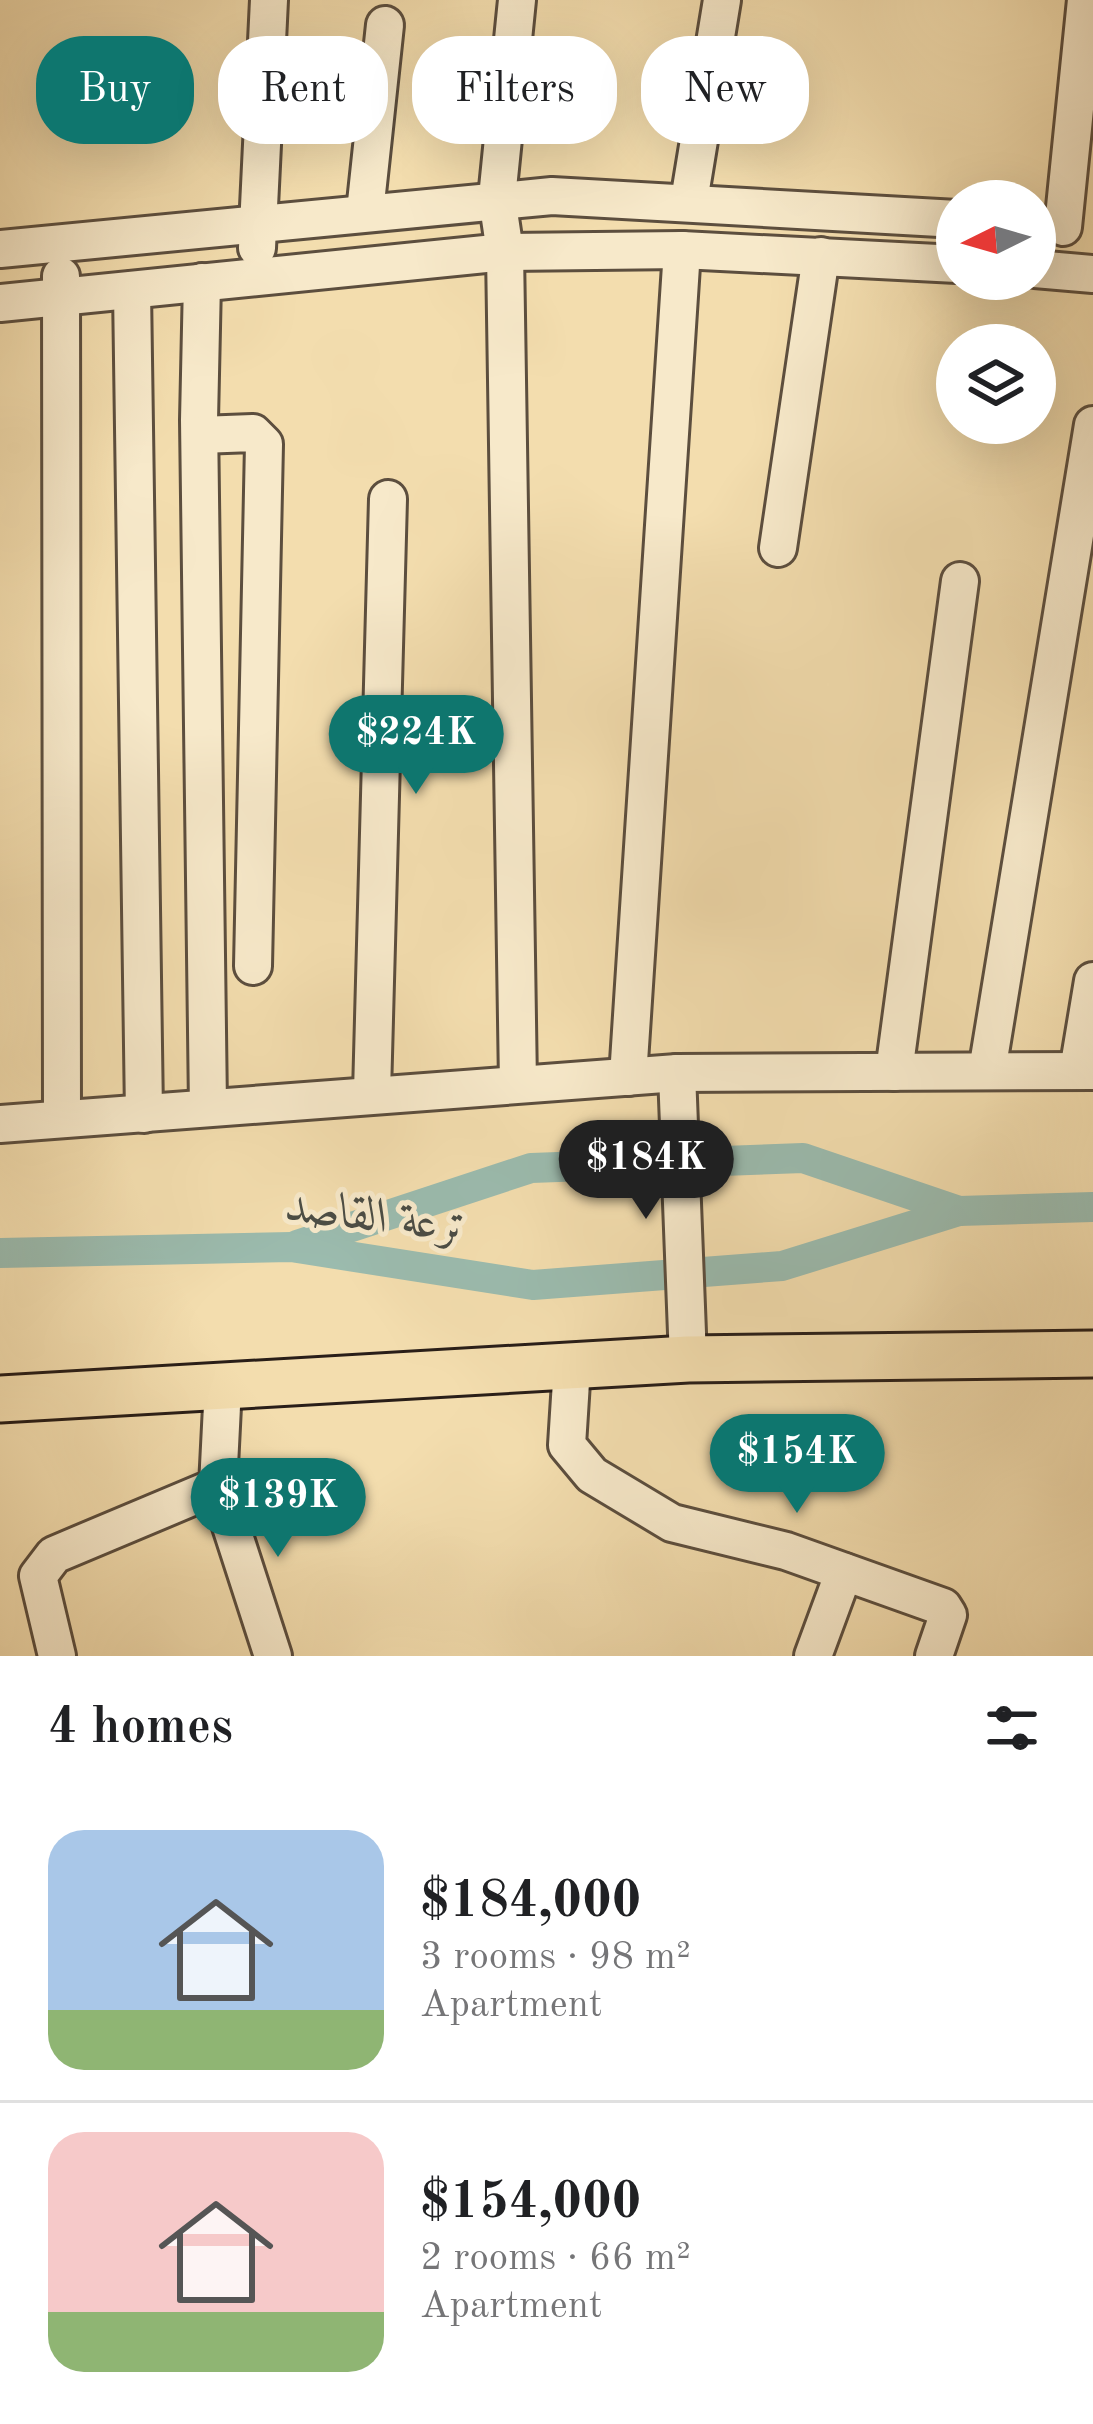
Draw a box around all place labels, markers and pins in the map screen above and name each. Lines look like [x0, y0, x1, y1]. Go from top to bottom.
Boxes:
pin: $224K [332, 695, 500, 797]
pin: $184K [562, 1120, 730, 1222]
pin: $154K [713, 1414, 881, 1516]
pin: $139K [194, 1458, 362, 1560]

